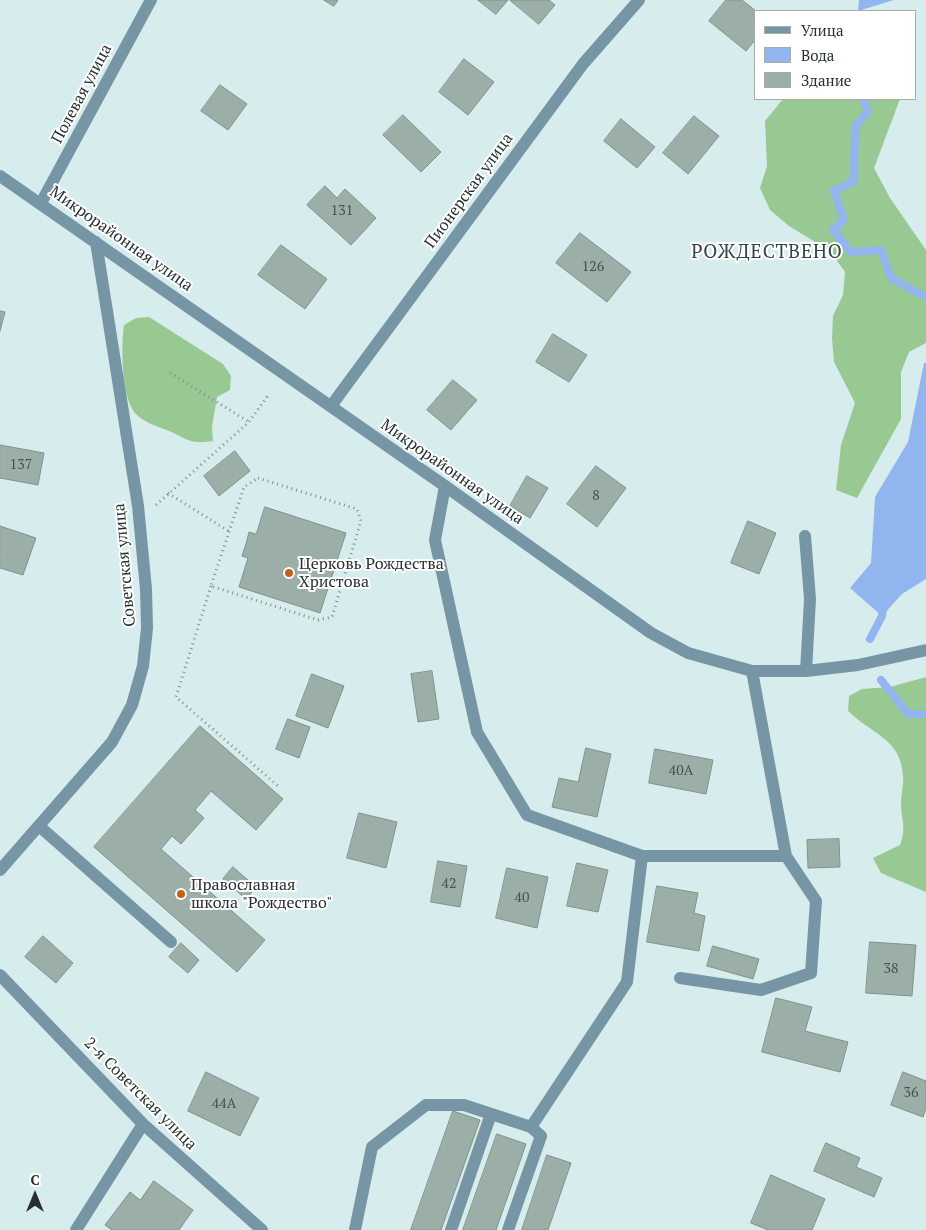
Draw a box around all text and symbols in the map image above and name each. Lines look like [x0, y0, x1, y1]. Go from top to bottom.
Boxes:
legend [754, 10, 916, 100]
text: Улица [801, 20, 844, 40]
street label: Полевая улица [48, 41, 116, 147]
text: Вода [801, 45, 834, 65]
text: Здание [801, 70, 851, 90]
street label: Пионерская улица [421, 130, 517, 252]
street label: Микрорайонная улица [46, 182, 196, 296]
house number: 131 [331, 203, 353, 219]
district label: РОЖДЕСТВЕНО [690, 242, 844, 264]
house number: 126 [582, 259, 604, 275]
street label: Микрорайонная улица [377, 415, 527, 529]
house number: 137 [10, 457, 32, 473]
house number: 8 [592, 488, 600, 504]
street label: Советская улица [110, 502, 140, 628]
place label: Церковь Рождества Христова [299, 554, 444, 592]
marker: Церковь Рождества Христова [283, 567, 295, 579]
house number: 40А [669, 763, 693, 779]
place label: Православная школа "Рождество" [191, 875, 332, 913]
house number: 42 [442, 876, 456, 892]
marker: Православная школа "Рождество" [175, 888, 187, 900]
house number: 40 [515, 890, 529, 906]
house number: 38 [884, 961, 898, 977]
street label: 2-я Советская улица [80, 1034, 200, 1154]
house number: 36 [904, 1085, 918, 1101]
house number: 44А [212, 1096, 236, 1112]
north arrow [10, 1170, 60, 1220]
text: С [30, 1170, 40, 1189]

